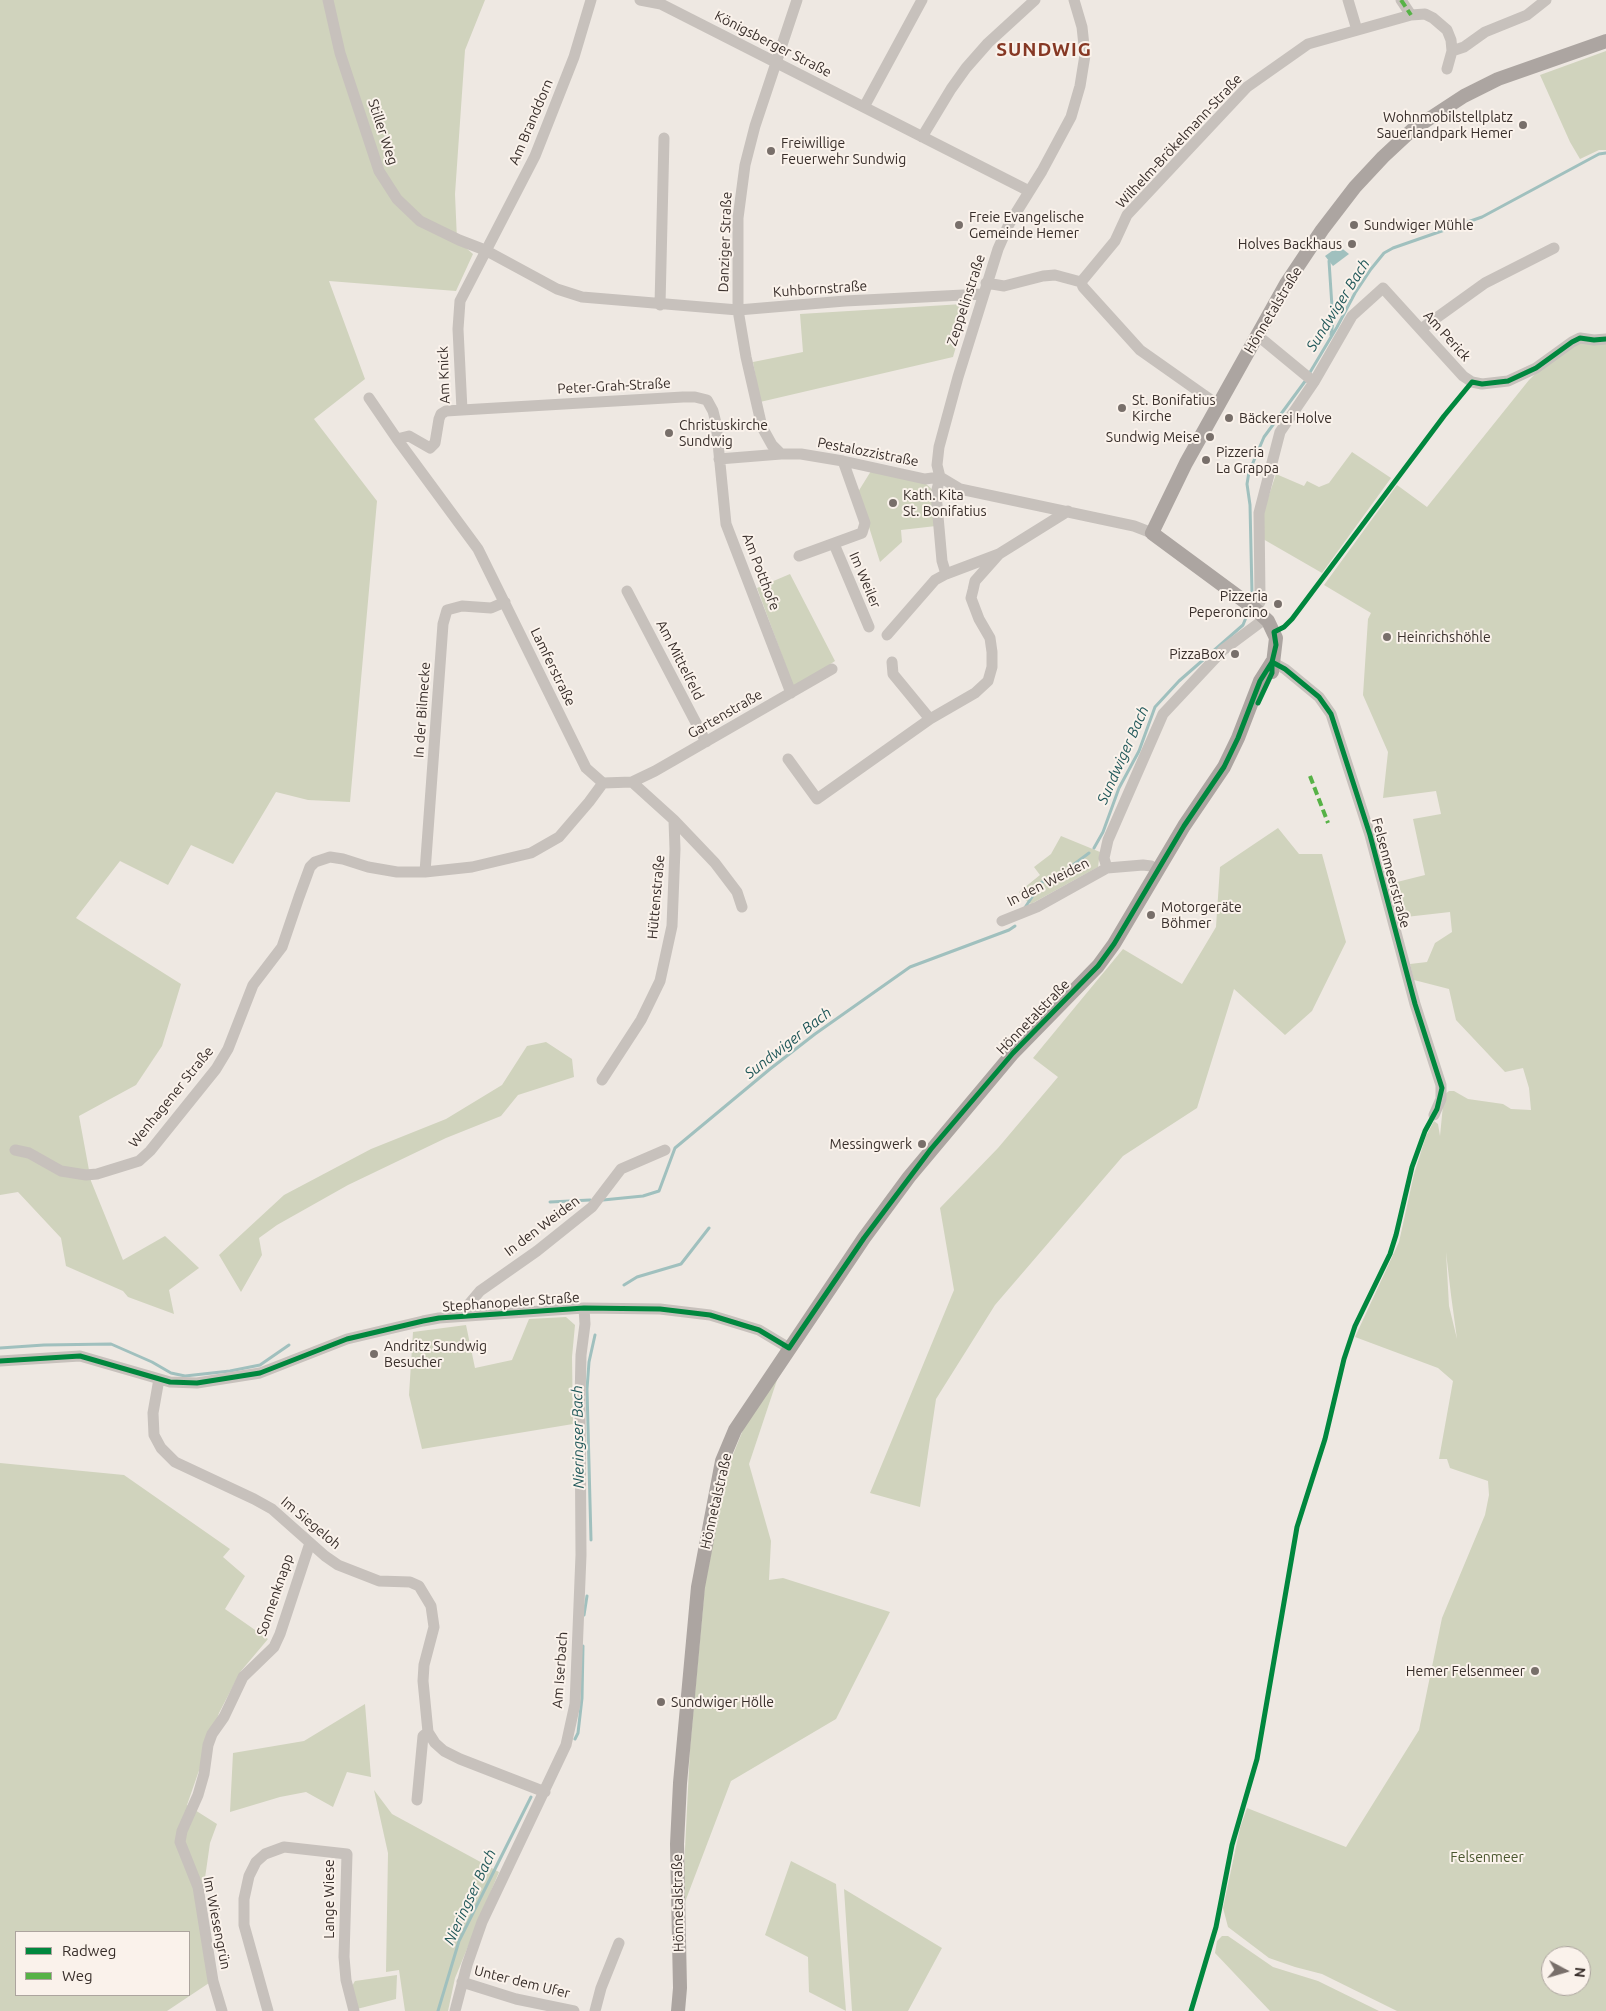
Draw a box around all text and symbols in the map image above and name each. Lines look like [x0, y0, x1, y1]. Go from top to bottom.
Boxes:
street label: Königsberger Straße [712, 7, 834, 81]
district label: SUNDWIG [995, 39, 1093, 61]
street label: Wilhelm-Brökelmann-Straße [1112, 70, 1246, 212]
street label: Am Branddorn [505, 77, 557, 167]
street label: Stiller Weg [364, 97, 402, 167]
place label: Wohnmobilstellplatz Sauerlandpark Hemer [1377, 109, 1513, 142]
marker: Wohnmobilstellplatz Sauerlandpark Hemer [1517, 119, 1529, 131]
place label: Freiwillige Feuerwehr Sundwig [781, 135, 906, 168]
marker: Freiwillige Feuerwehr Sundwig [765, 145, 777, 157]
street label: Danziger Straße [715, 191, 735, 293]
place label: Freie Evangelische Gemeinde Hemer [969, 209, 1084, 242]
place label: Sundwiger Mühle [1364, 217, 1474, 233]
marker: Freie Evangelische Gemeinde Hemer [953, 219, 965, 231]
marker: Sundwiger Mühle [1348, 219, 1360, 231]
place label: Holves Backhaus [1238, 236, 1342, 252]
marker: Holves Backhaus [1346, 238, 1358, 250]
street label: Zeppelinstraße [943, 252, 989, 348]
water label: Sundwiger Bach [1302, 256, 1374, 354]
street label: Hönnetalstraße [1241, 264, 1305, 356]
street label: Kuhbornstraße [772, 277, 868, 301]
street label: Am Perick [1420, 307, 1474, 365]
street label: Am Knick [435, 346, 453, 404]
street label: Peter-Grah-Straße [557, 375, 671, 397]
place label: St. Bonifatius Kirche [1132, 392, 1216, 424]
marker: St. Bonifatius Kirche [1116, 402, 1128, 414]
place label: Bäckerei Holve [1239, 410, 1332, 426]
marker: Bäckerei Holve [1223, 412, 1235, 424]
place label: Christuskirche Sundwig [679, 417, 768, 450]
marker: Christuskirche Sundwig [663, 427, 675, 439]
place label: Sundwig Meise [1106, 429, 1200, 445]
marker: Sundwig Meise [1204, 431, 1216, 443]
street label: Pestalozzistraße [816, 434, 920, 470]
place label: Pizzeria La Grappa [1216, 444, 1279, 477]
marker: Pizzeria La Grappa [1200, 454, 1212, 466]
place label: Kath. Kita St. Bonifatius [903, 487, 987, 520]
marker: Kath. Kita St. Bonifatius [887, 497, 899, 509]
street label: Am Potthofe [739, 531, 783, 613]
street label: Im Weiler [846, 549, 884, 611]
place label: Pizzeria Peperoncino [1189, 588, 1268, 620]
marker: Pizzeria Peperoncino [1272, 598, 1284, 610]
street label: Am Mittelfeld [653, 617, 707, 703]
street label: Lamferstraße [527, 625, 579, 709]
place label: Heinrichshöhle [1397, 629, 1491, 645]
marker: Heinrichshöhle [1381, 631, 1393, 643]
place label: PizzaBox [1169, 646, 1225, 662]
marker: PizzaBox [1229, 648, 1241, 660]
street label: In der Bilmecke [410, 662, 434, 758]
street label: Gartenstraße [685, 686, 765, 742]
water label: Sundwiger Bach [1093, 703, 1153, 807]
street label: Felsenmeerstraße [1368, 816, 1414, 930]
street label: Hüttenstraße [644, 854, 668, 940]
street label: In den Weiden [1004, 854, 1092, 910]
place label: Motorgeräte Böhmer [1161, 899, 1242, 932]
marker: Motorgeräte Böhmer [1145, 909, 1157, 921]
street label: Hönnetalstraße [993, 976, 1073, 1058]
water label: Sundwiger Bach [741, 1003, 835, 1083]
street label: Wenhagener Straße [125, 1043, 217, 1151]
place label: Messingwerk [830, 1136, 912, 1152]
marker: Messingwerk [916, 1138, 928, 1150]
street label: In den Weiden [501, 1192, 583, 1260]
street label: Stephanopeler Straße [442, 1289, 580, 1315]
place label: Andritz Sundwig Besucher [384, 1338, 487, 1370]
marker: Andritz Sundwig Besucher [368, 1348, 380, 1360]
water label: Nieringser Bach [568, 1385, 588, 1489]
street label: Hönnetalstraße [697, 1451, 735, 1551]
street label: Im Siegeloh [278, 1493, 344, 1553]
street label: Sonnenknapp [253, 1552, 297, 1638]
street label: Am Iserbach [549, 1631, 571, 1709]
place label: Hemer Felsenmeer [1406, 1663, 1525, 1679]
marker: Hemer Felsenmeer [1529, 1665, 1541, 1677]
place label: Sundwiger Hölle [671, 1694, 774, 1710]
marker: Sundwiger Hölle [655, 1696, 667, 1708]
water label: Nieringser Bach [440, 1846, 500, 1948]
park label: Felsenmeer [1450, 1849, 1524, 1865]
street label: Hönnetalstraße [669, 1854, 687, 1952]
street label: Lange Wiese [321, 1859, 337, 1939]
street label: Im Wiesengrün [200, 1875, 234, 1971]
legend [15, 1931, 190, 1996]
text: Radweg [62, 1942, 116, 1959]
north arrow [1541, 1946, 1591, 1996]
street label: Unter dem Ufer [472, 1962, 572, 2002]
text: N [1571, 1966, 1588, 1978]
text: Weg [62, 1967, 93, 1984]

